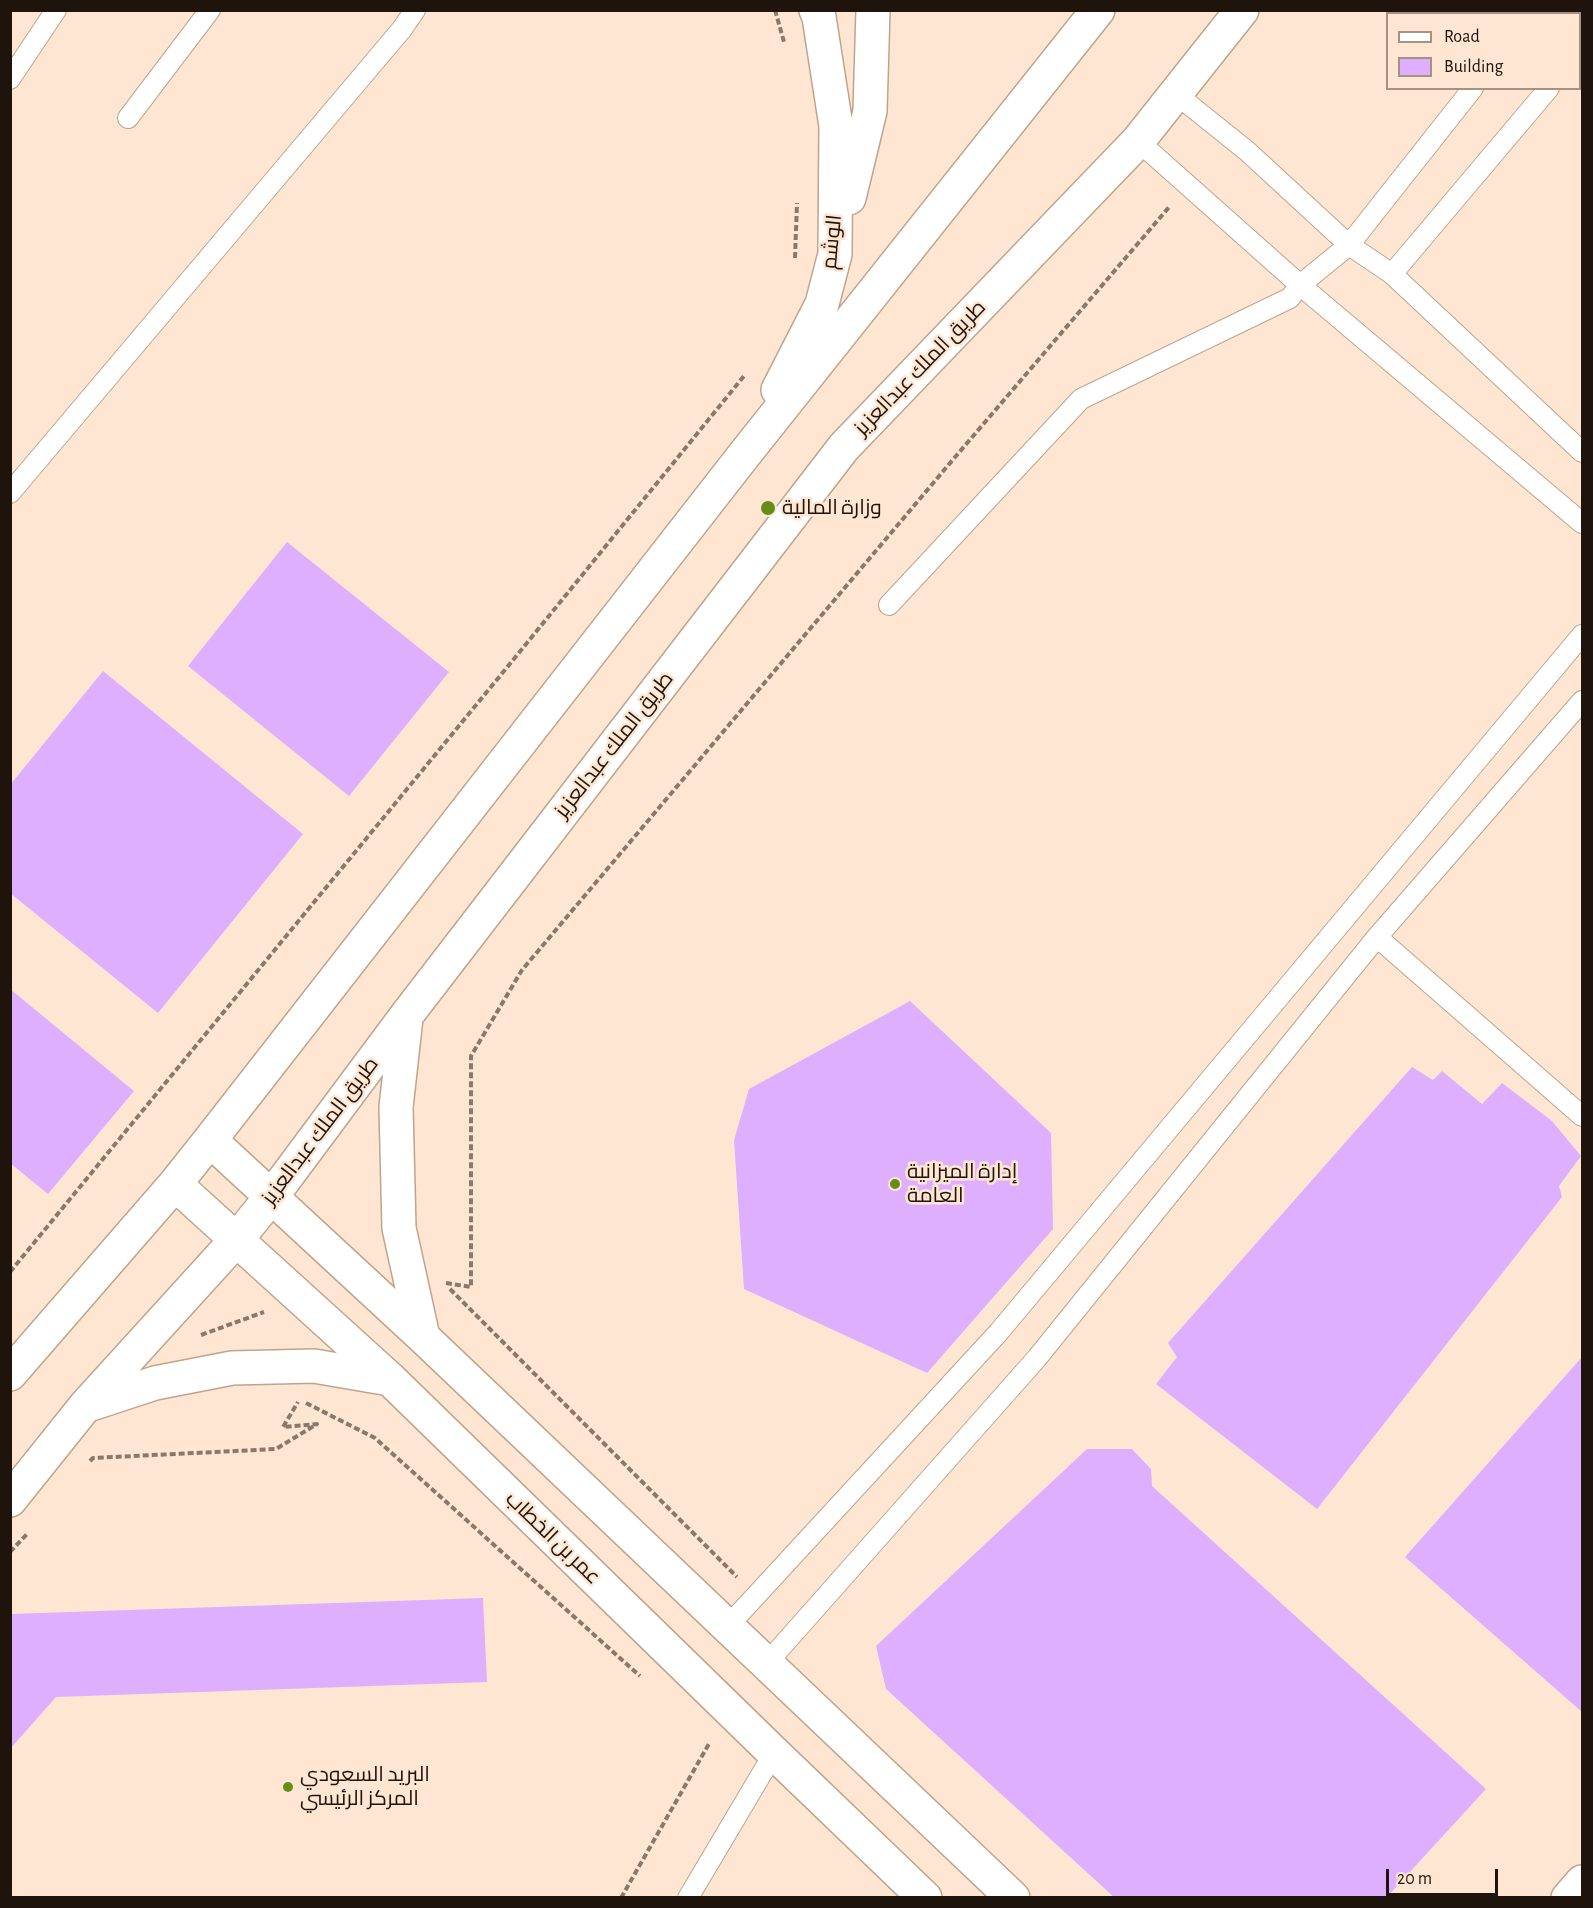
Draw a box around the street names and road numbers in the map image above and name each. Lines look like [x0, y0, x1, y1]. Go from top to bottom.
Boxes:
street label: الوشم [817, 213, 847, 271]
street label: طريق الملك عبدالعزيز [849, 295, 991, 441]
street label: طريق الملك عبدالعزيز [549, 667, 679, 823]
street label: طريق الملك عبدالعزيز [256, 1052, 384, 1210]
street label: عمر بن الخطاب [500, 1486, 606, 1590]

